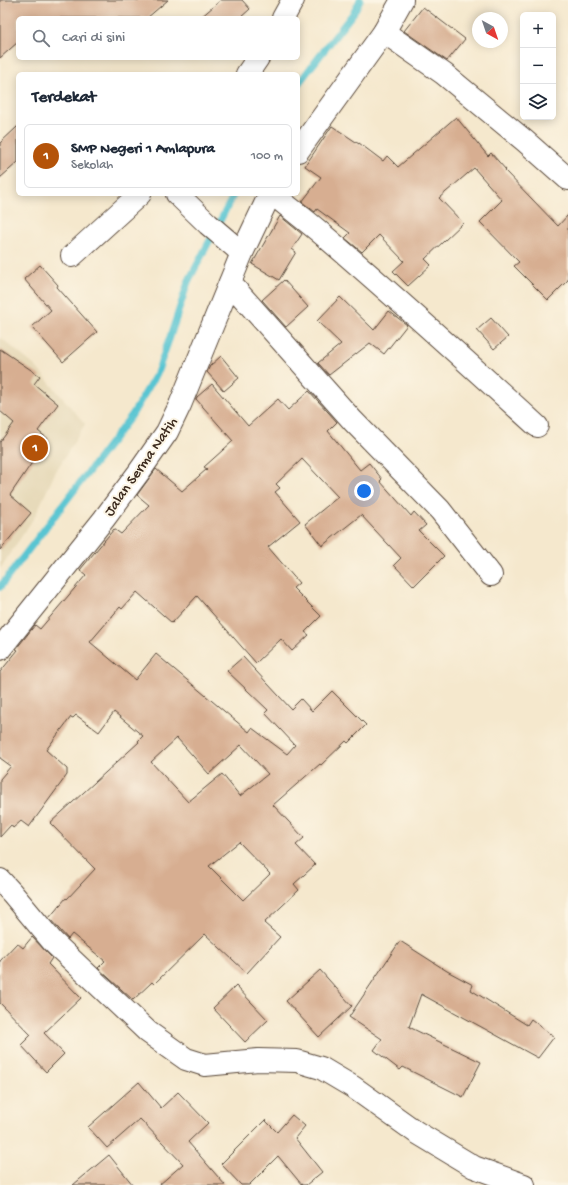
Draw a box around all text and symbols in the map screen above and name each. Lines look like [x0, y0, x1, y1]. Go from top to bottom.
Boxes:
north arrow [472, 12, 508, 48]
map controls [520, 12, 556, 120]
button: + [520, 12, 556, 48]
search box [16, 16, 300, 60]
icon: search [30, 27, 52, 49]
text: Cari di sini [62, 29, 125, 47]
button: − [520, 48, 556, 84]
button: layers [520, 84, 556, 120]
text: Terdekat [32, 88, 96, 108]
text: SMP Negeri 1 Amlapura [71, 140, 215, 158]
text: 1 [43, 149, 49, 164]
text: 100 m [251, 149, 283, 164]
text: Sekolah [71, 158, 113, 173]
street label: Jalan Serma Natih [101, 414, 182, 520]
pin: 1 [22, 433, 48, 463]
your location [354, 481, 374, 501]

